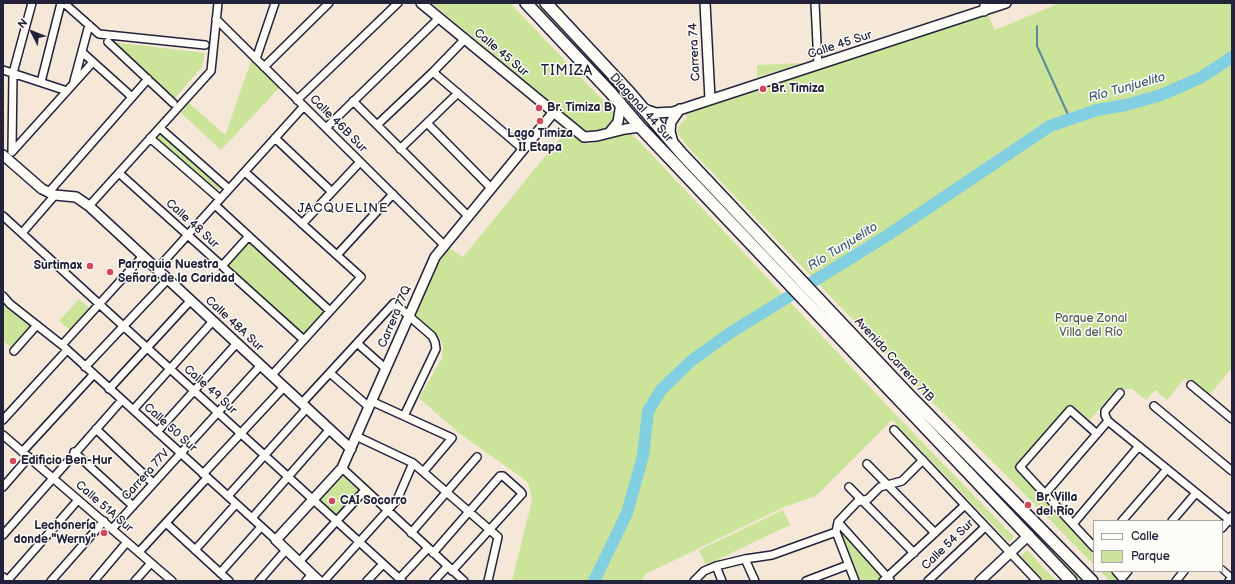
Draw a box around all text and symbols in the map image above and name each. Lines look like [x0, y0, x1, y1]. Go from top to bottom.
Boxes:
north arrow [12, 12, 52, 52]
text: N [15, 16, 30, 31]
street label: Carrera 74 [686, 23, 704, 81]
street label: Calle 45 Sur [471, 26, 531, 80]
street label: Calle 45 Sur [806, 28, 874, 62]
district label: TIMIZA [541, 63, 593, 79]
water label: Río Tunjuelito [1087, 70, 1167, 106]
street label: Diagonal 44 Sur [606, 71, 676, 145]
place label: Br. Timiza [771, 82, 824, 96]
marker: Br. Timiza [758, 84, 768, 94]
street label: Calle 46B Sur [306, 92, 370, 156]
place label: Br. Timiza B [547, 101, 612, 115]
marker: Br. Timiza B [534, 103, 544, 113]
marker: Lago Timiza II Etapa [535, 116, 545, 126]
place label: Lago Timiza II Etapa [507, 127, 573, 155]
street label: Calle 48 Sur [162, 196, 222, 252]
district label: JACQUELINE [297, 201, 389, 217]
water label: Río Tunjuelito [805, 219, 881, 275]
place label: Parroquia Nuestra Señora de la Caridad [118, 258, 235, 286]
place label: Surtimax [34, 259, 82, 273]
marker: Surtimax [85, 261, 95, 271]
marker: Parroquia Nuestra Señora de la Caridad [105, 267, 115, 277]
street label: Carrera 77Q [375, 284, 415, 350]
street label: Calle 48A Sur [202, 293, 266, 355]
park label: Parque Zonal Villa del Río [1055, 312, 1127, 340]
street label: Avenida Carrera 71B [851, 315, 937, 405]
street label: Calle 49 Sur [180, 362, 240, 418]
street label: Calle 50 Sur [141, 400, 199, 456]
street label: Carrera 77V [119, 446, 173, 504]
place label: Edificio Ben-Hur [21, 454, 112, 468]
marker: Edificio Ben-Hur [8, 456, 18, 466]
street label: Calle 51A Sur [72, 478, 136, 536]
place label: Br. Villa del Río [1036, 491, 1077, 519]
place label: CAI Socorro [340, 494, 407, 508]
marker: CAI Socorro [327, 496, 337, 506]
marker: Br. Villa del Río [1023, 500, 1033, 510]
street label: Calle 54 Sur [919, 517, 977, 573]
place label: Lechonería donde "Werny" [14, 519, 96, 547]
legend [1093, 520, 1223, 572]
marker: Lechonería donde "Werny" [99, 528, 109, 538]
text: Calle [1131, 529, 1159, 544]
text: Parque [1131, 549, 1170, 564]

